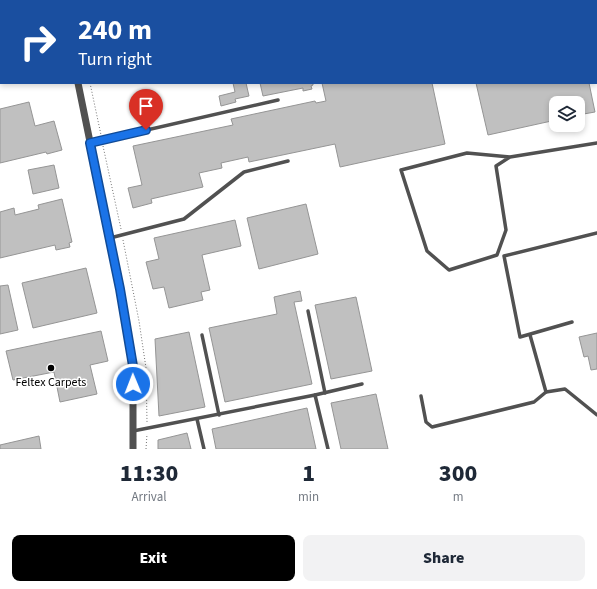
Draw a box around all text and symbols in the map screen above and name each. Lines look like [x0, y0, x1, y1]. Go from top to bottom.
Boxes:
text: 240 m [78, 10, 152, 50]
icon: right [12, 16, 64, 68]
text: Turn right [78, 47, 152, 72]
pin [129, 89, 163, 130]
icon: arrive [135, 95, 157, 117]
map controls [549, 96, 585, 132]
button: layers [549, 96, 585, 132]
marker: Feltex Carpets [46, 363, 56, 373]
position arrow [112, 363, 154, 405]
place label: Feltex Carpets [16, 374, 86, 391]
text: 11:30 [120, 456, 178, 491]
text: 1 [302, 456, 315, 491]
text: 300 [439, 456, 477, 491]
text: Arrival [132, 488, 167, 506]
text: min [298, 488, 319, 506]
text: m [453, 488, 463, 506]
button: Exit [12, 535, 295, 581]
button: Share [303, 535, 585, 581]

